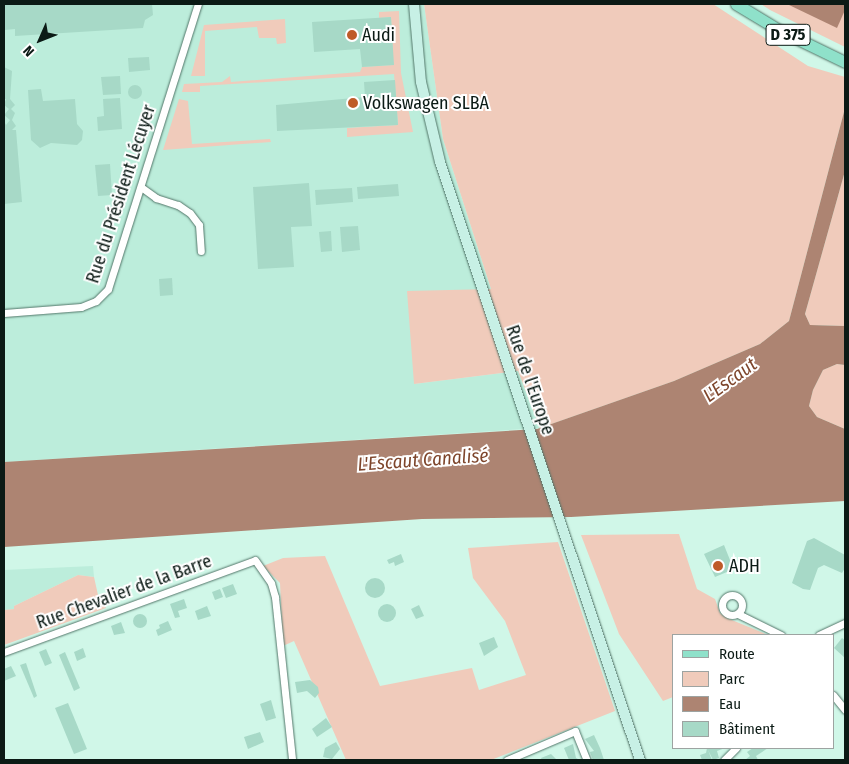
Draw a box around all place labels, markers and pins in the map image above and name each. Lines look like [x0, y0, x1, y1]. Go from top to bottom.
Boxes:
place label: Audi [362, 24, 395, 46]
marker: Audi [346, 29, 358, 41]
place label: Volkswagen SLBA [363, 92, 489, 114]
marker: Volkswagen SLBA [347, 97, 359, 109]
place label: ADH [729, 555, 760, 577]
marker: ADH [711, 559, 725, 573]

